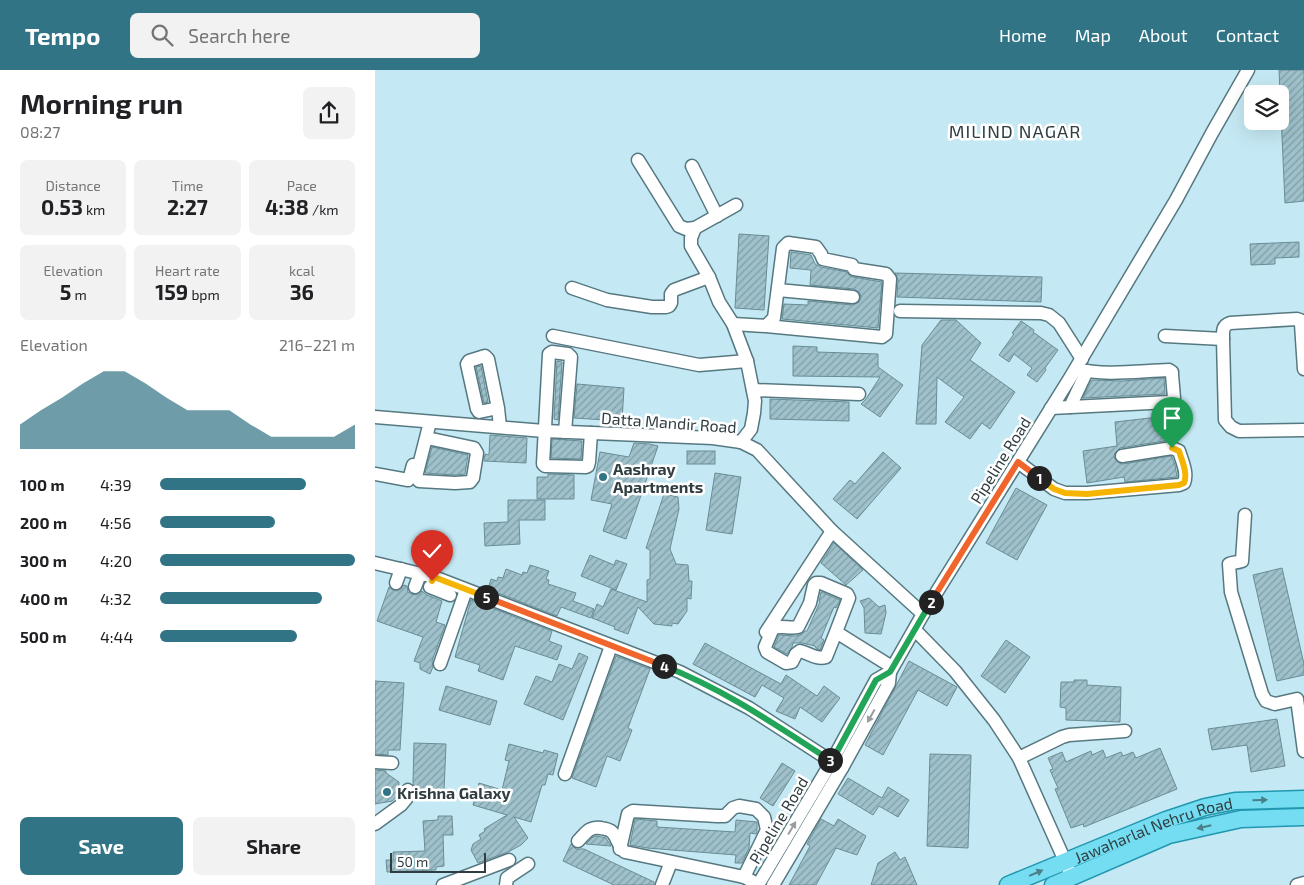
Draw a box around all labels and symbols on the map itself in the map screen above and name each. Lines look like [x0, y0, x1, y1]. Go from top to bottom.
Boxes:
district label: MILIND NAGAR [949, 120, 1081, 142]
pin [1151, 397, 1193, 448]
street label: Datta Mandir Road [601, 408, 737, 436]
street label: Pipeline Road [966, 413, 1034, 507]
place label: Aashray Apartments [613, 459, 703, 496]
pin: 1 [1027, 466, 1051, 490]
marker: Aashray Apartments [597, 471, 609, 483]
pin [411, 530, 453, 581]
pin: 5 [473, 584, 499, 610]
pin: 2 [919, 590, 943, 614]
pin: 4 [651, 654, 677, 678]
one-way arrow [867, 709, 876, 722]
pin: 3 [817, 748, 843, 772]
street label: Pipeline Road [745, 773, 811, 867]
place label: Krishna Galaxy [397, 783, 511, 803]
marker: Krishna Galaxy [381, 786, 393, 798]
street label: Jawaharlal Nehru Road [1071, 792, 1234, 866]
one-way arrow [1253, 796, 1269, 804]
one-way arrow [788, 822, 797, 835]
one-way arrow [1196, 823, 1211, 831]
scale bar [390, 850, 486, 873]
one-way arrow [1029, 869, 1044, 877]

